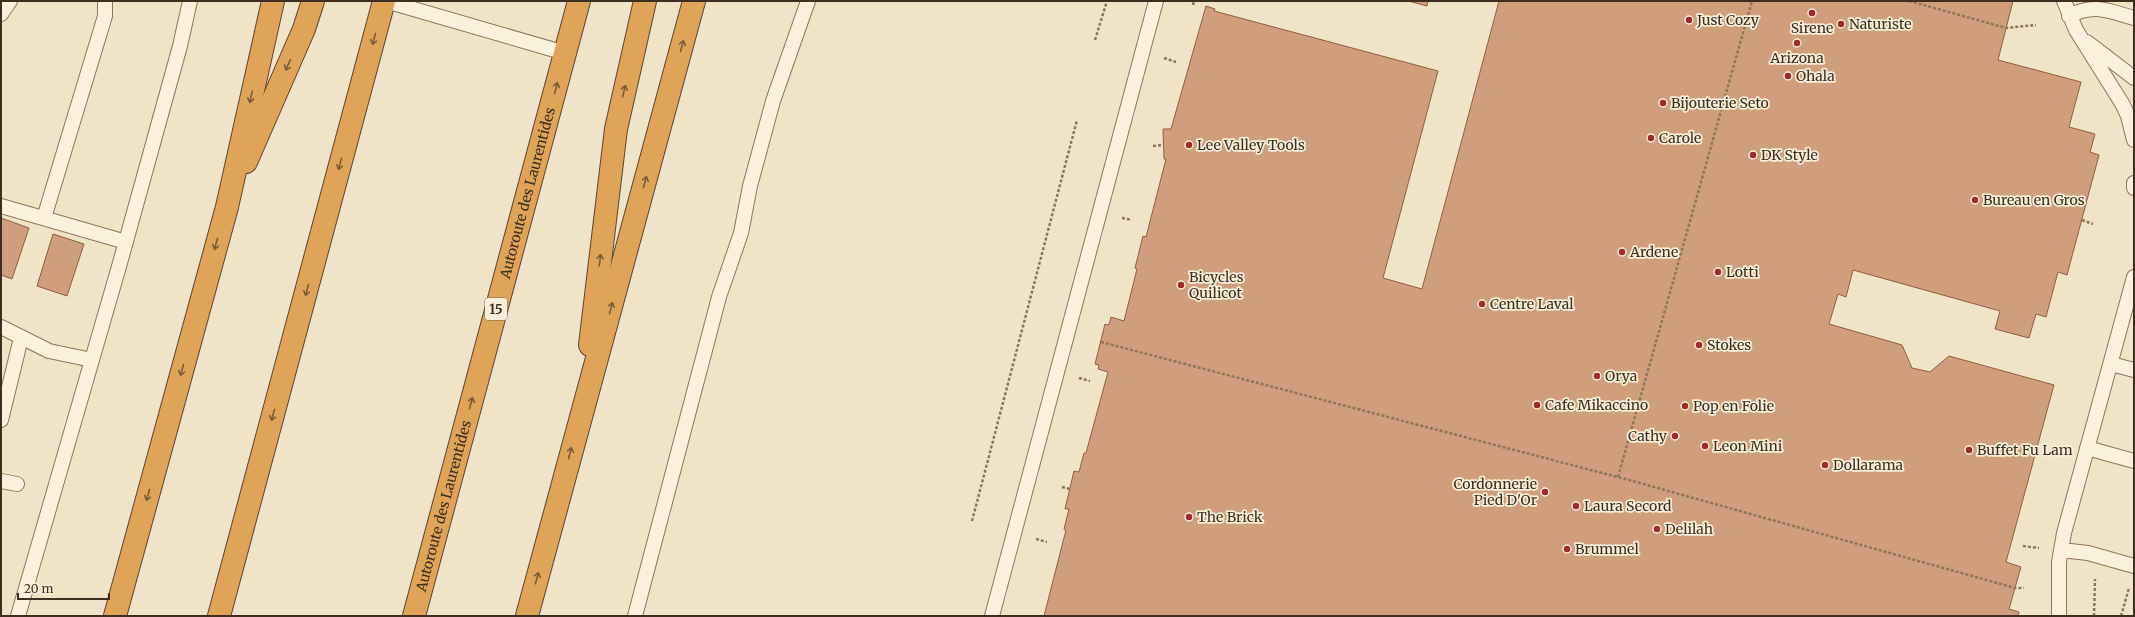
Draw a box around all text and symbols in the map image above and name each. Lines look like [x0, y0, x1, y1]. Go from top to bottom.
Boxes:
marker: Sirene [1807, 8, 1817, 18]
place label: Just Cozy [1696, 11, 1760, 29]
marker: Just Cozy [1684, 15, 1694, 25]
place label: Naturiste [1849, 15, 1911, 33]
place label: Sirene [1791, 19, 1833, 37]
marker: Naturiste [1836, 19, 1846, 29]
one-way arrow [370, 32, 377, 45]
marker: Arizona [1792, 38, 1802, 48]
one-way arrow [679, 40, 686, 53]
place label: Arizona [1769, 49, 1824, 67]
one-way arrow [284, 58, 292, 70]
place label: Ohala [1796, 67, 1835, 85]
marker: Ohala [1783, 71, 1793, 81]
one-way arrow [553, 82, 560, 95]
one-way arrow [621, 85, 629, 98]
one-way arrow [246, 90, 254, 103]
place label: Bijouterie Seto [1671, 94, 1769, 112]
marker: Bijouterie Seto [1658, 98, 1668, 108]
street label: Autoroute des Laurentides [496, 105, 559, 282]
place label: Carole [1659, 129, 1701, 147]
marker: Carole [1646, 133, 1656, 143]
place label: Lee Valley Tools [1197, 136, 1305, 154]
marker: Lee Valley Tools [1184, 140, 1194, 150]
place label: DK Style [1761, 146, 1818, 164]
marker: DK Style [1748, 150, 1758, 160]
one-way arrow [336, 157, 343, 170]
one-way arrow [642, 176, 650, 189]
place label: Bureau en Gros [1983, 191, 2085, 209]
marker: Bureau en Gros [1970, 195, 1980, 205]
one-way arrow [212, 238, 220, 251]
place label: Ardene [1629, 243, 1678, 261]
marker: Ardene [1617, 247, 1627, 257]
one-way arrow [596, 254, 604, 267]
place label: Lotti [1726, 263, 1759, 281]
marker: Lotti [1713, 267, 1723, 277]
place label: Bicycles Quilicot [1189, 268, 1244, 302]
marker: Bicycles Quilicot [1176, 280, 1186, 290]
one-way arrow [302, 283, 310, 296]
place label: Centre Laval [1490, 295, 1574, 313]
road number: 15 [485, 298, 507, 320]
marker: Centre Laval [1477, 299, 1487, 309]
one-way arrow [608, 301, 616, 314]
place label: Stokes [1707, 336, 1751, 354]
marker: Stokes [1694, 340, 1704, 350]
one-way arrow [178, 363, 185, 376]
place label: Orya [1605, 367, 1638, 385]
marker: Orya [1592, 371, 1602, 381]
one-way arrow [468, 396, 475, 409]
place label: Cafe Mikaccino [1545, 396, 1648, 414]
place label: Pop en Folie [1693, 397, 1774, 415]
marker: Cafe Mikaccino [1532, 400, 1542, 410]
marker: Pop en Folie [1680, 401, 1690, 411]
one-way arrow [269, 409, 276, 422]
street label: Autoroute des Laurentides [412, 418, 475, 595]
place label: Cathy [1628, 427, 1668, 445]
marker: Cathy [1670, 431, 1680, 441]
place label: Leon Mini [1713, 437, 1783, 455]
marker: Leon Mini [1700, 441, 1710, 451]
place label: Buffet Fu Lam [1977, 441, 2073, 459]
marker: Buffet Fu Lam [1964, 445, 1974, 455]
one-way arrow [567, 447, 575, 460]
place label: Dollarama [1833, 456, 1904, 474]
marker: Dollarama [1820, 460, 1830, 470]
place label: Cordonnerie Pied D'Or [1453, 475, 1537, 509]
marker: Cordonnerie Pied D'Or [1540, 487, 1550, 497]
one-way arrow [144, 488, 151, 501]
place label: Laura Secord [1584, 497, 1672, 515]
marker: Laura Secord [1571, 501, 1581, 511]
place label: The Brick [1197, 508, 1263, 526]
marker: The Brick [1184, 512, 1194, 522]
place label: Delilah [1665, 520, 1713, 538]
marker: Delilah [1652, 524, 1662, 534]
place label: Brummel [1575, 540, 1639, 558]
marker: Brummel [1562, 544, 1572, 554]
one-way arrow [533, 572, 541, 585]
scale bar [18, 575, 109, 601]
text: 20 m [24, 581, 53, 596]

